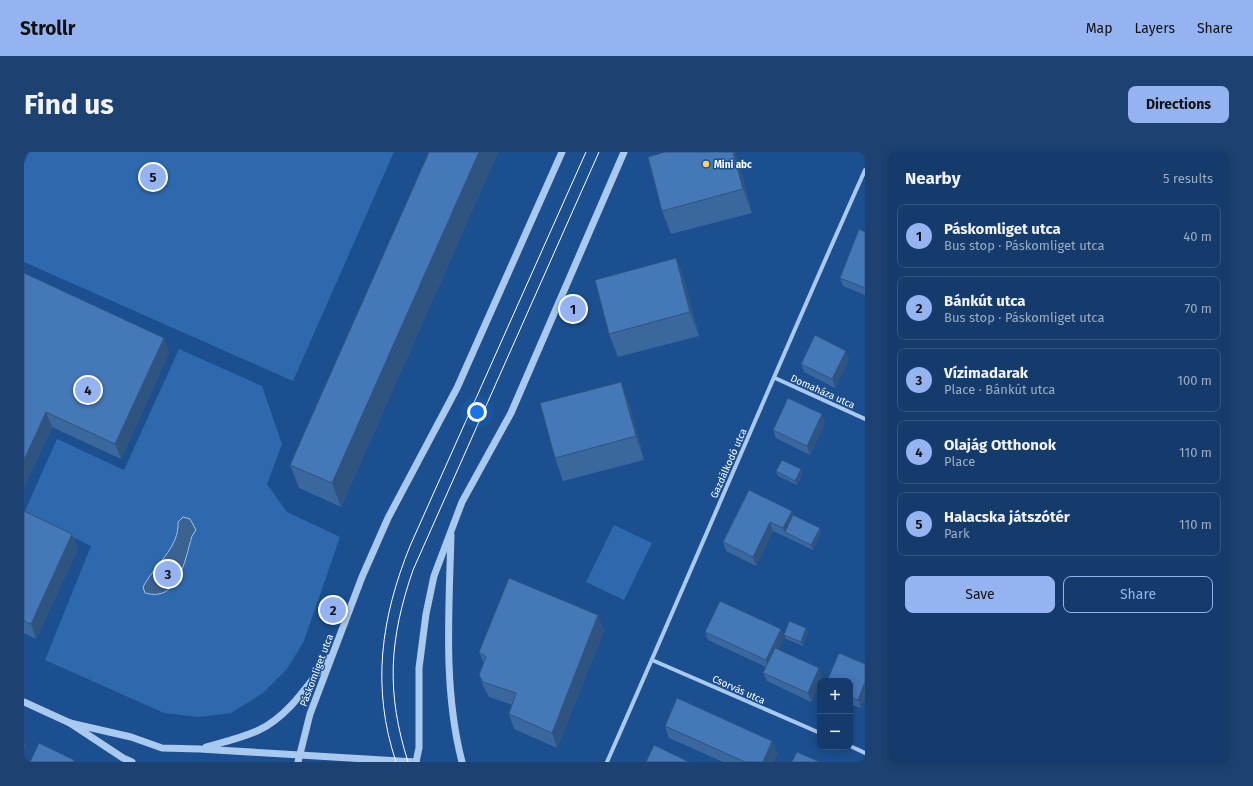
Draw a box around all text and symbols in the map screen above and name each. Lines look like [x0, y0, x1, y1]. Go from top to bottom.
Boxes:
text: Strollr [20, 17, 75, 40]
text: Map [1086, 20, 1112, 37]
text: Layers [1134, 20, 1175, 37]
text: Share [1197, 20, 1233, 37]
button: Directions [1128, 86, 1229, 123]
text: Find us [24, 88, 114, 121]
marker: Mini abc [701, 159, 711, 169]
place label: Mini abc [714, 159, 752, 171]
pin: 5 [140, 162, 166, 192]
text: Nearby [905, 168, 960, 189]
text: 5 results [1163, 171, 1213, 186]
text: Páskomliget utca [944, 220, 1061, 238]
text: 1 [916, 229, 922, 244]
text: 40 m [1183, 229, 1212, 244]
text: Bus stop · Páskomliget utca [944, 238, 1104, 253]
text: Bánkút utca [944, 292, 1026, 310]
pin: 1 [560, 294, 586, 324]
text: 2 [916, 301, 922, 316]
text: 70 m [1185, 301, 1212, 316]
text: Bus stop · Páskomliget utca [944, 310, 1104, 325]
text: Vízimadarak [944, 364, 1028, 382]
street label: Domaháza utca [788, 372, 857, 411]
text: 3 [916, 373, 922, 388]
text: 100 m [1177, 373, 1212, 388]
pin: 4 [75, 375, 101, 405]
text: Place · Bánkút utca [944, 382, 1055, 397]
your location [467, 402, 487, 422]
street label: Gazdálkodó utca [708, 427, 750, 500]
text: Olajág Otthonok [944, 436, 1056, 454]
text: 4 [915, 445, 923, 460]
text: 110 m [1179, 445, 1212, 460]
text: Place [944, 454, 975, 469]
text: Halacska játszótér [944, 508, 1070, 526]
text: 5 [916, 517, 922, 532]
text: 110 m [1179, 517, 1212, 532]
text: Park [944, 526, 970, 541]
pin: 3 [155, 559, 181, 589]
button: Save [905, 576, 1055, 613]
button: Share [1063, 576, 1213, 613]
pin: 2 [320, 595, 346, 625]
street label: Páskomliget utca [298, 632, 336, 708]
street label: Csorvás utca [710, 673, 767, 707]
map controls [817, 678, 853, 750]
button: + [817, 678, 853, 714]
button: − [817, 714, 853, 750]

